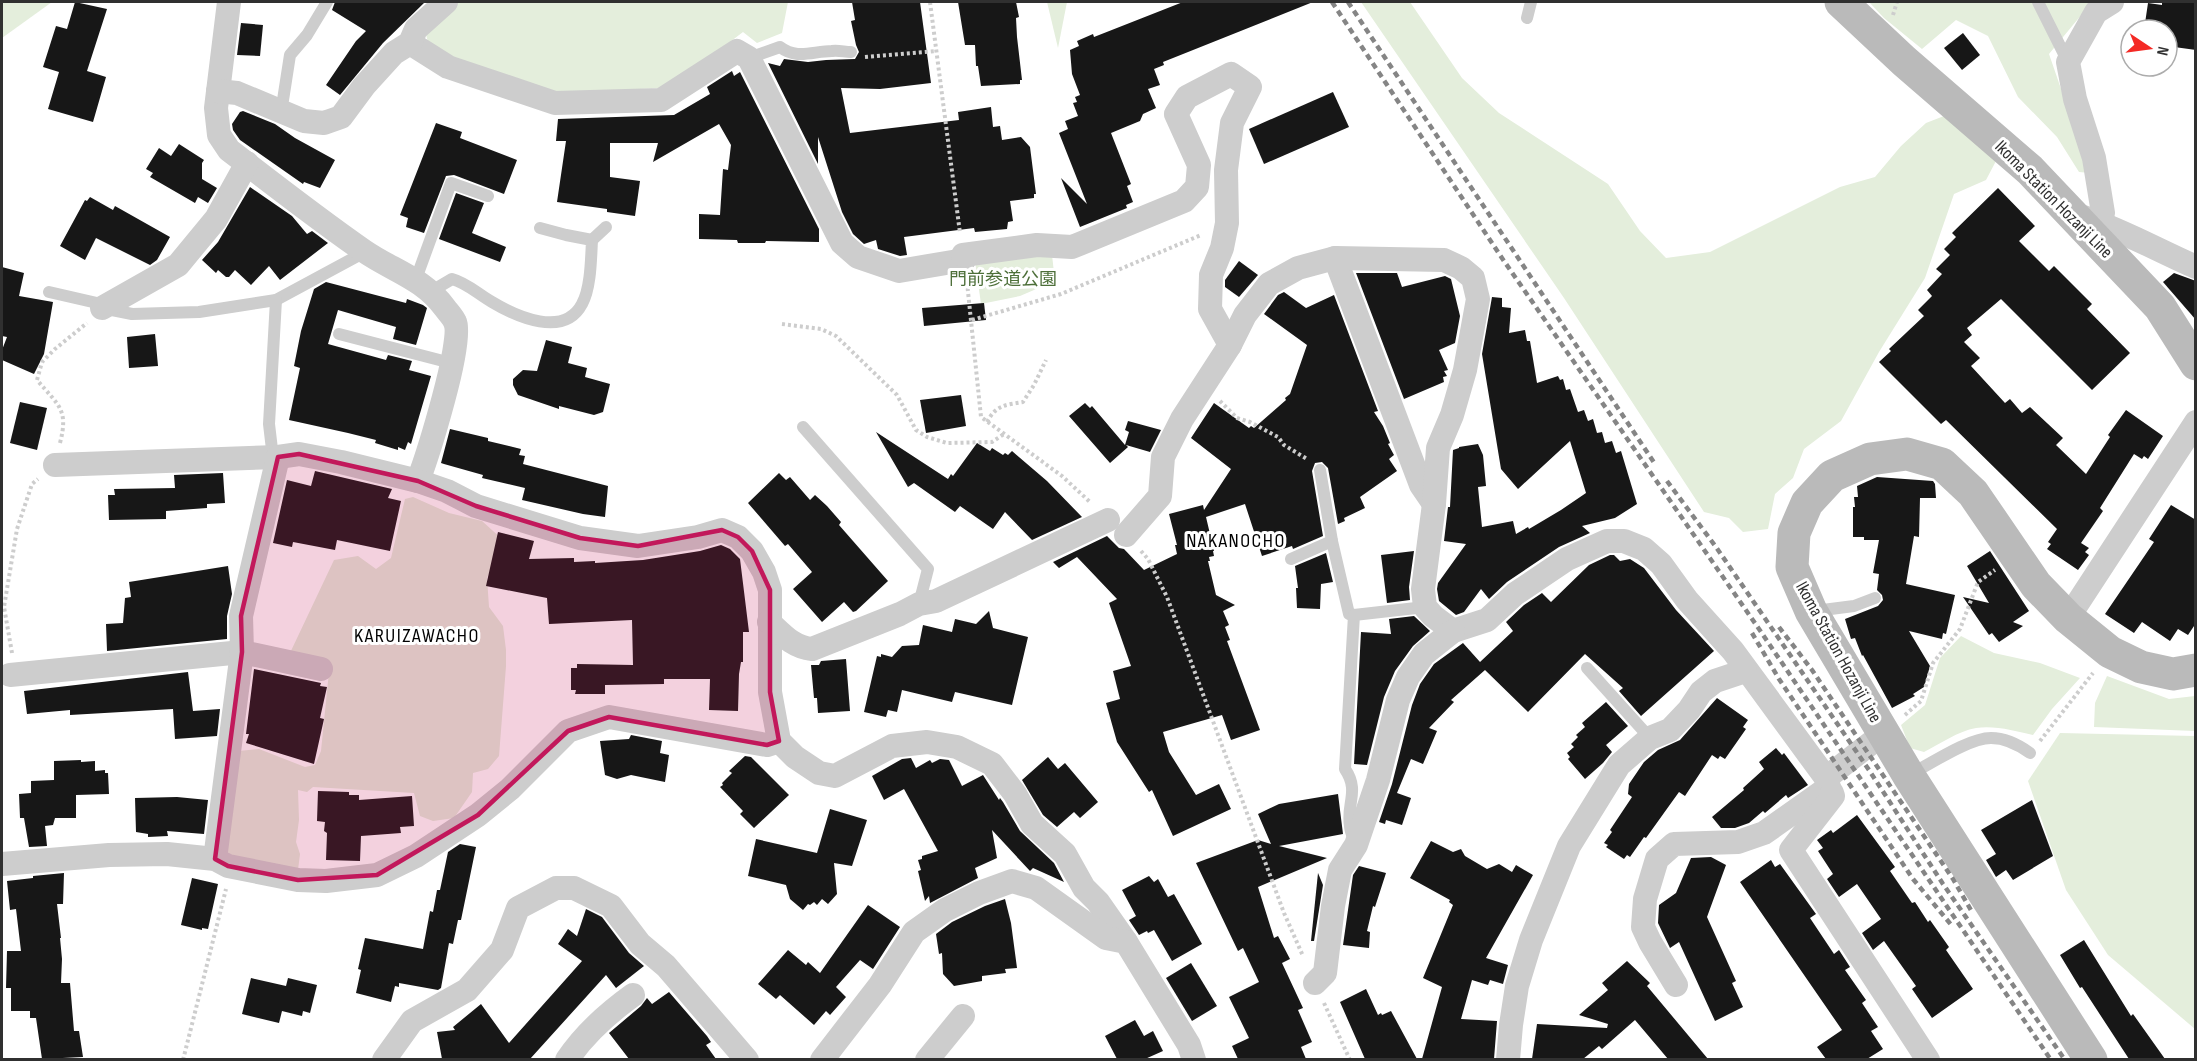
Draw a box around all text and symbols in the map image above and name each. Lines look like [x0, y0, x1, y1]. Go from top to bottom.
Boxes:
north arrow [2119, 18, 2179, 78]
text: N [2152, 45, 2172, 57]
street label: Ikoma Station Hozanji Line [1990, 136, 2117, 263]
park label: 門前参道公園 [949, 269, 1057, 290]
district label: NAKANOCHO [1186, 529, 1286, 553]
street label: Ikoma Station Hozanji Line [1791, 578, 1886, 726]
district label: KARUIZAWACHO [354, 624, 480, 648]

